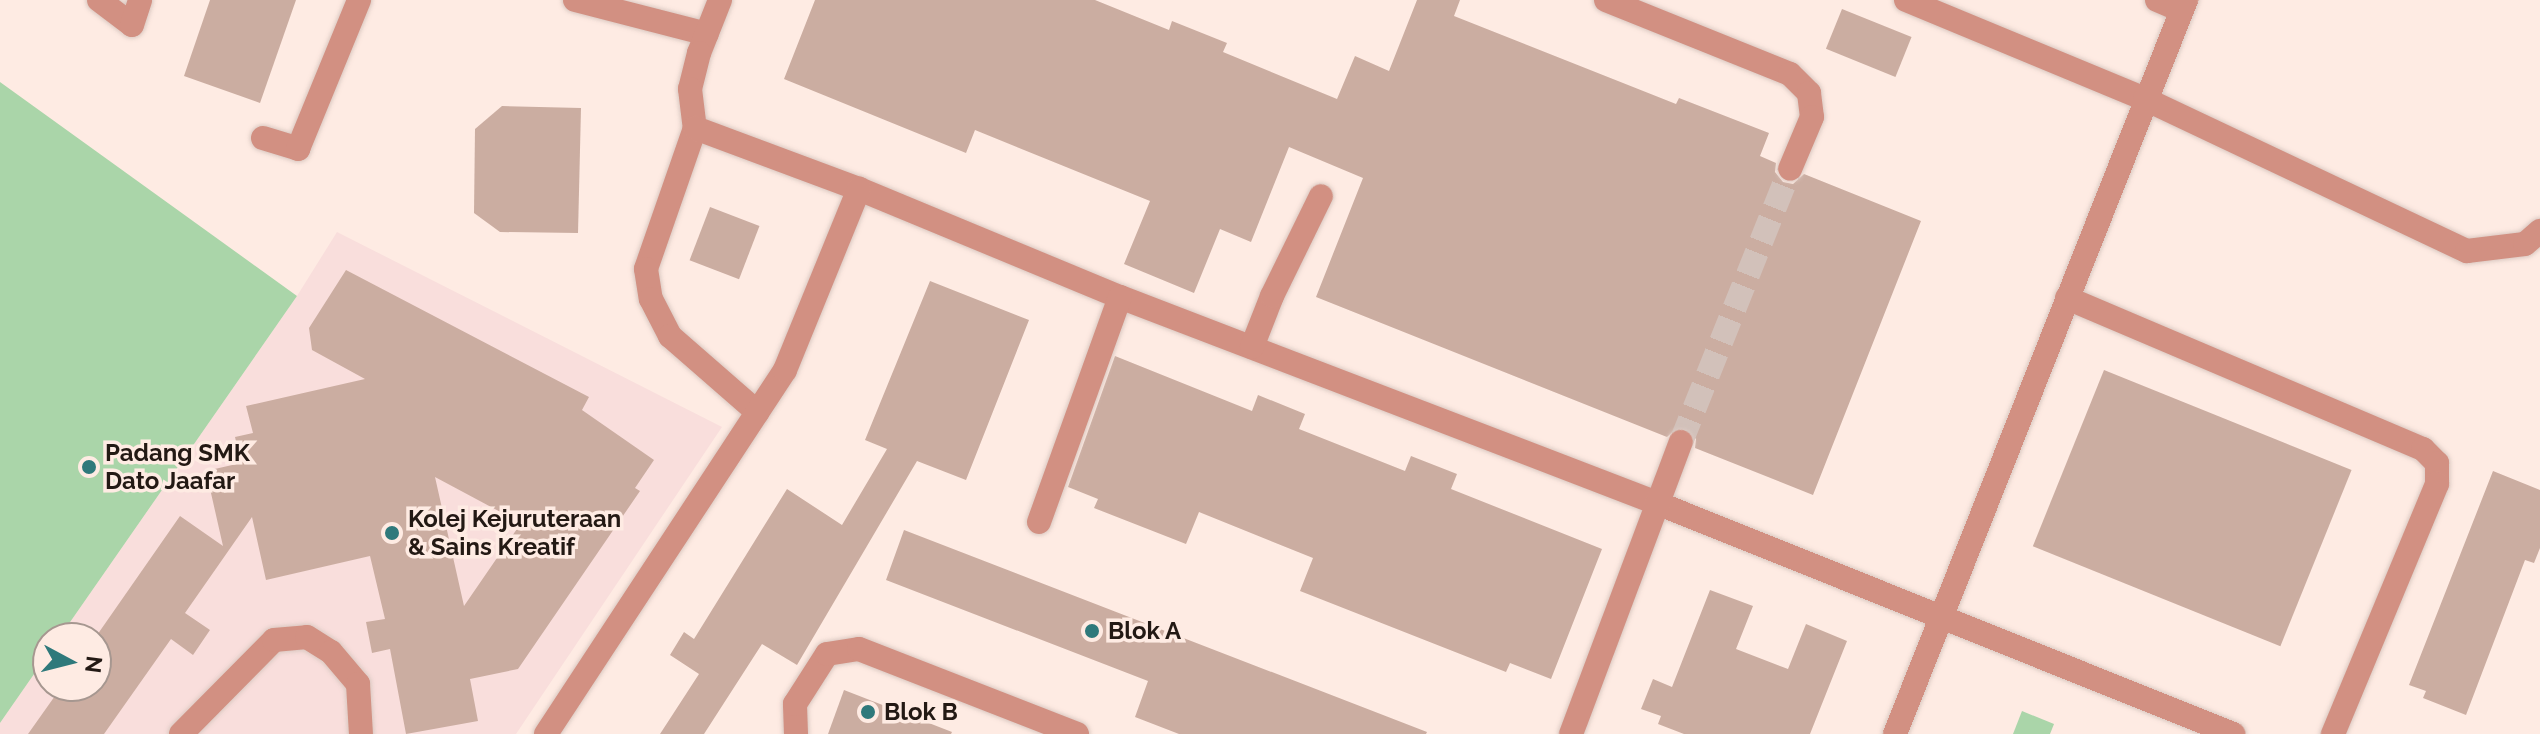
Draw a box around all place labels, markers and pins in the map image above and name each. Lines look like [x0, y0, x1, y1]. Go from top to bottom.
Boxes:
place label: Padang SMK Dato Jaafar [105, 439, 250, 495]
marker: Padang SMK Dato Jaafar [80, 458, 98, 476]
place label: Kolej Kejuruteraan & Sains Kreatif [408, 505, 621, 561]
marker: Kolej Kejuruteraan & Sains Kreatif [383, 524, 401, 542]
place label: Blok A [1108, 617, 1182, 645]
marker: Blok A [1083, 622, 1101, 640]
place label: Blok B [884, 698, 958, 726]
marker: Blok B [859, 703, 877, 721]

